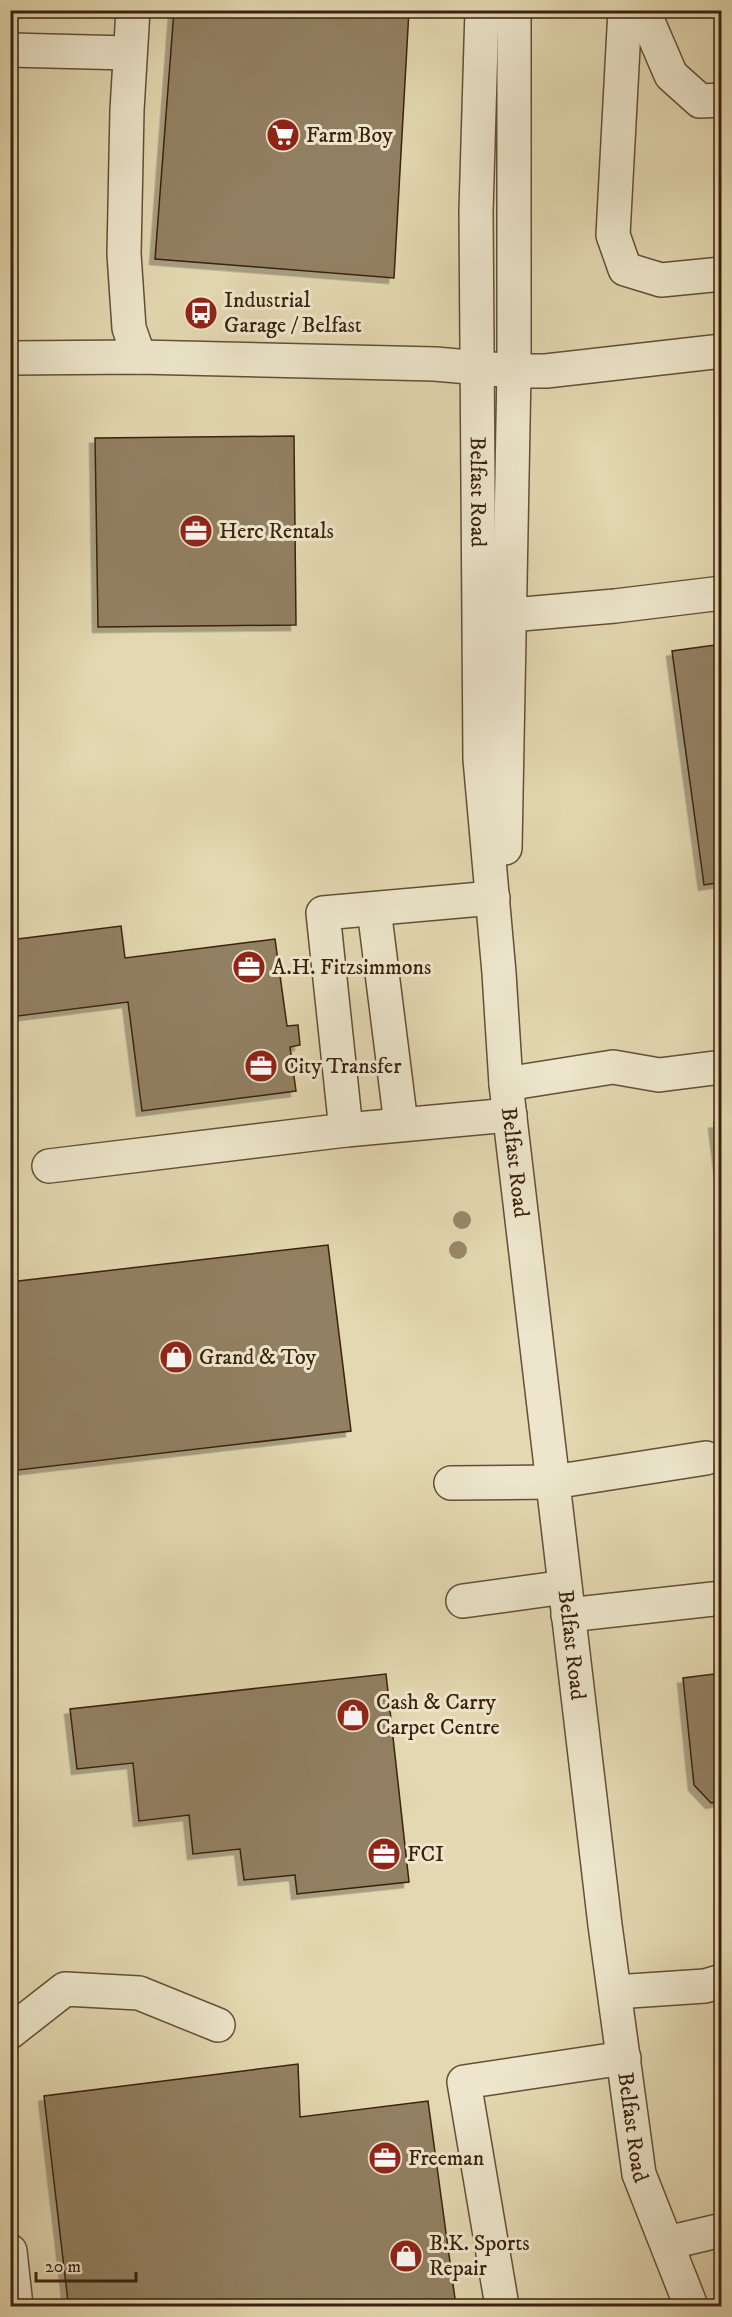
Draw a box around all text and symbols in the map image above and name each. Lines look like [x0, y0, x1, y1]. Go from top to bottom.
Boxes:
supermarket icon: Farm Boy [265, 117, 301, 153]
place label: Farm Boy [306, 122, 393, 149]
place label: Industrial Garage / Belfast [224, 287, 362, 339]
bus stop icon: Industrial Garage / Belfast [183, 295, 219, 331]
street label: Belfast Road [464, 436, 492, 547]
office icon: Herc Rentals [178, 513, 214, 549]
place label: Herc Rentals [219, 518, 334, 545]
office icon: A.H. Fitzsimmons [231, 949, 267, 985]
place label: A.H. Fitzsimmons [272, 954, 431, 981]
office icon: City Transfer [243, 1048, 279, 1084]
place label: City Transfer [284, 1053, 402, 1080]
street label: Belfast Road [495, 1106, 535, 1219]
shop icon: Grand & Toy [158, 1339, 194, 1375]
place label: Grand & Toy [199, 1344, 317, 1371]
street label: Belfast Road [552, 1588, 592, 1702]
place label: Cash & Carry Carpet Centre [376, 1689, 500, 1741]
shop icon: Cash & Carry Carpet Centre [335, 1697, 371, 1733]
office icon: FCI [366, 1836, 402, 1872]
place label: FCI [407, 1841, 444, 1868]
street label: Belfast Road [612, 2070, 655, 2186]
office icon: Freeman [367, 2140, 403, 2176]
place label: Freeman [408, 2145, 485, 2172]
place label: B.K. Sports Repair [429, 2230, 530, 2282]
shop icon: B.K. Sports Repair [388, 2238, 424, 2274]
scale bar [36, 2245, 136, 2283]
text: 20 m [45, 2256, 81, 2278]

